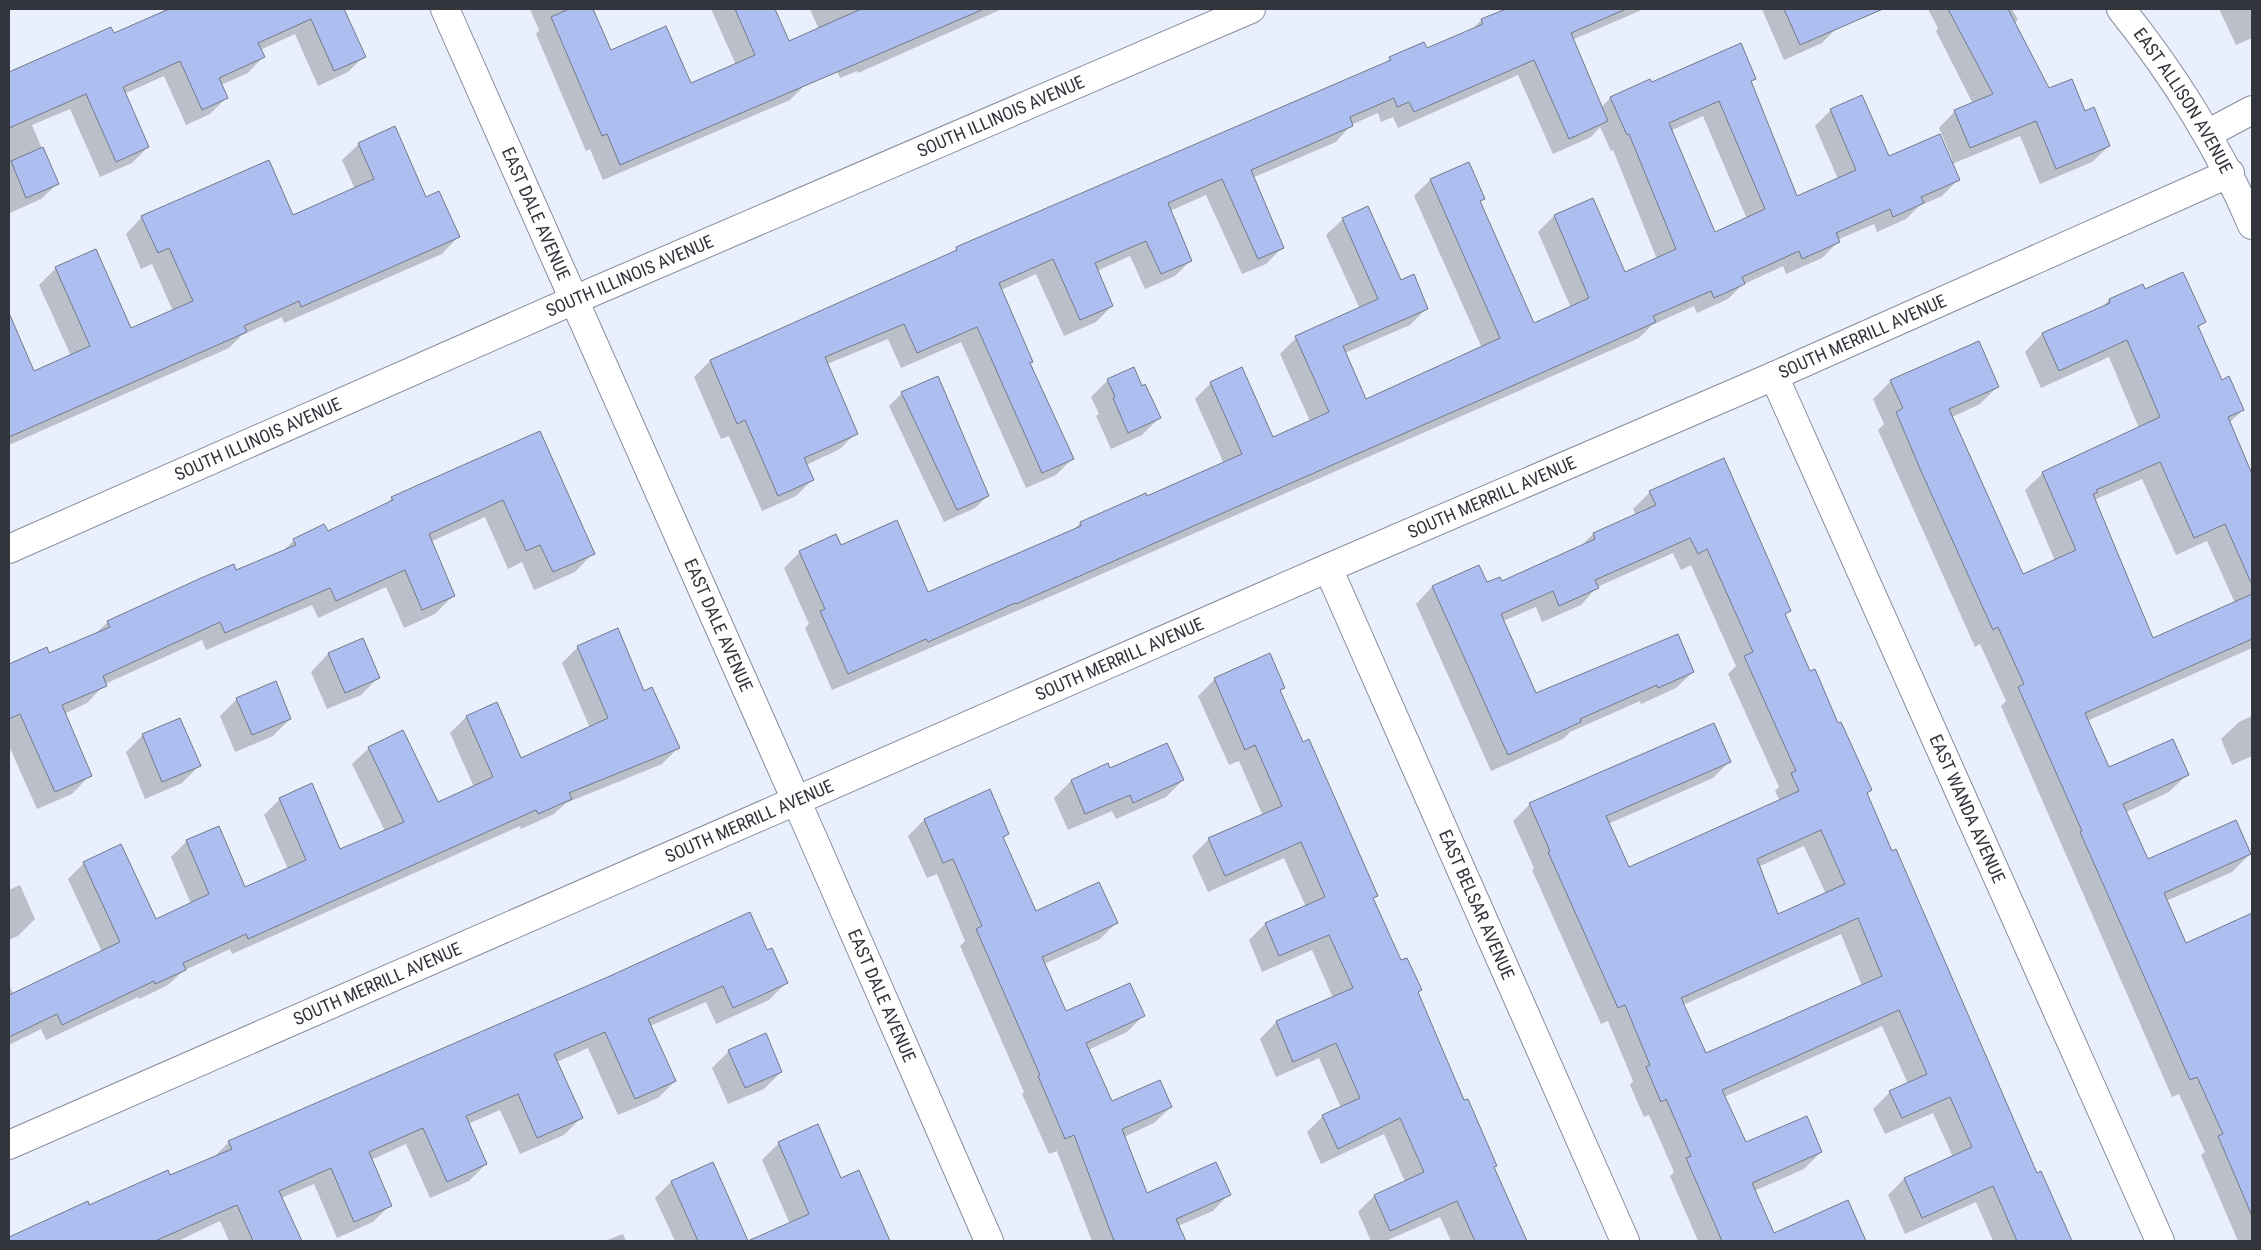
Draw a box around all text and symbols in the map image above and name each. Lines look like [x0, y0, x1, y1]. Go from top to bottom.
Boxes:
street label: EAST ALLISON AVENUE [2130, 24, 2237, 177]
street label: SOUTH ILLINOIS AVENUE [914, 71, 1087, 161]
street label: EAST DALE AVENUE [498, 144, 575, 283]
street label: SOUTH ILLINOIS AVENUE [543, 230, 716, 321]
street label: SOUTH MERRILL AVENUE [1775, 290, 1949, 383]
street label: SOUTH ILLINOIS AVENUE [171, 393, 344, 485]
street label: SOUTH MERRILL AVENUE [1404, 452, 1579, 543]
street label: EAST DALE AVENUE [680, 555, 757, 694]
street label: SOUTH MERRILL AVENUE [1032, 613, 1207, 705]
street label: EAST WANDA AVENUE [1925, 731, 2010, 886]
street label: SOUTH MERRILL AVENUE [662, 775, 836, 867]
street label: EAST BELSAR AVENUE [1435, 826, 1519, 983]
street label: EAST DALE AVENUE [844, 926, 920, 1065]
street label: SOUTH MERRILL AVENUE [290, 937, 464, 1029]

